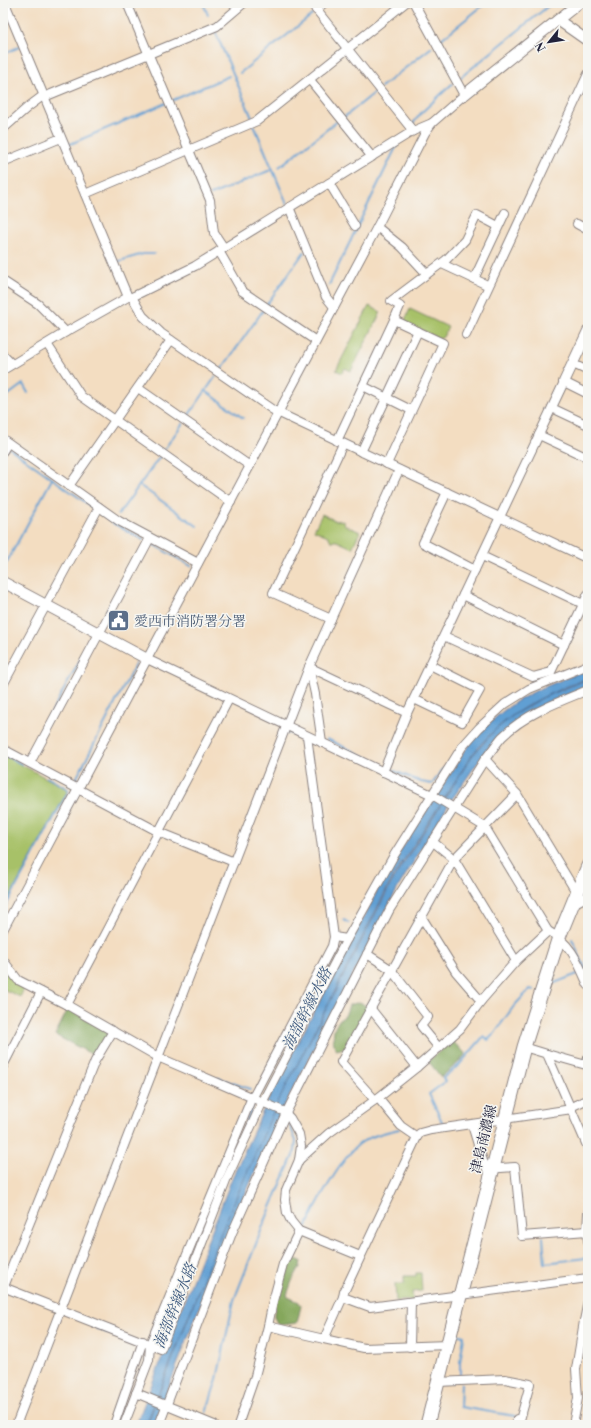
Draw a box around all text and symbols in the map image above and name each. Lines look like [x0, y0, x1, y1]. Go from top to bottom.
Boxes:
north arrow [529, 22, 569, 62]
text: N [533, 39, 549, 54]
public building icon: 愛西市消防署分署 [105, 608, 131, 634]
place label: 愛西市消防署分署 [134, 613, 246, 631]
water label: 海部幹線水路 [279, 964, 337, 1054]
street label: 津島南濃線 [467, 1103, 501, 1175]
water label: 海部幹線水路 [150, 1260, 202, 1351]

